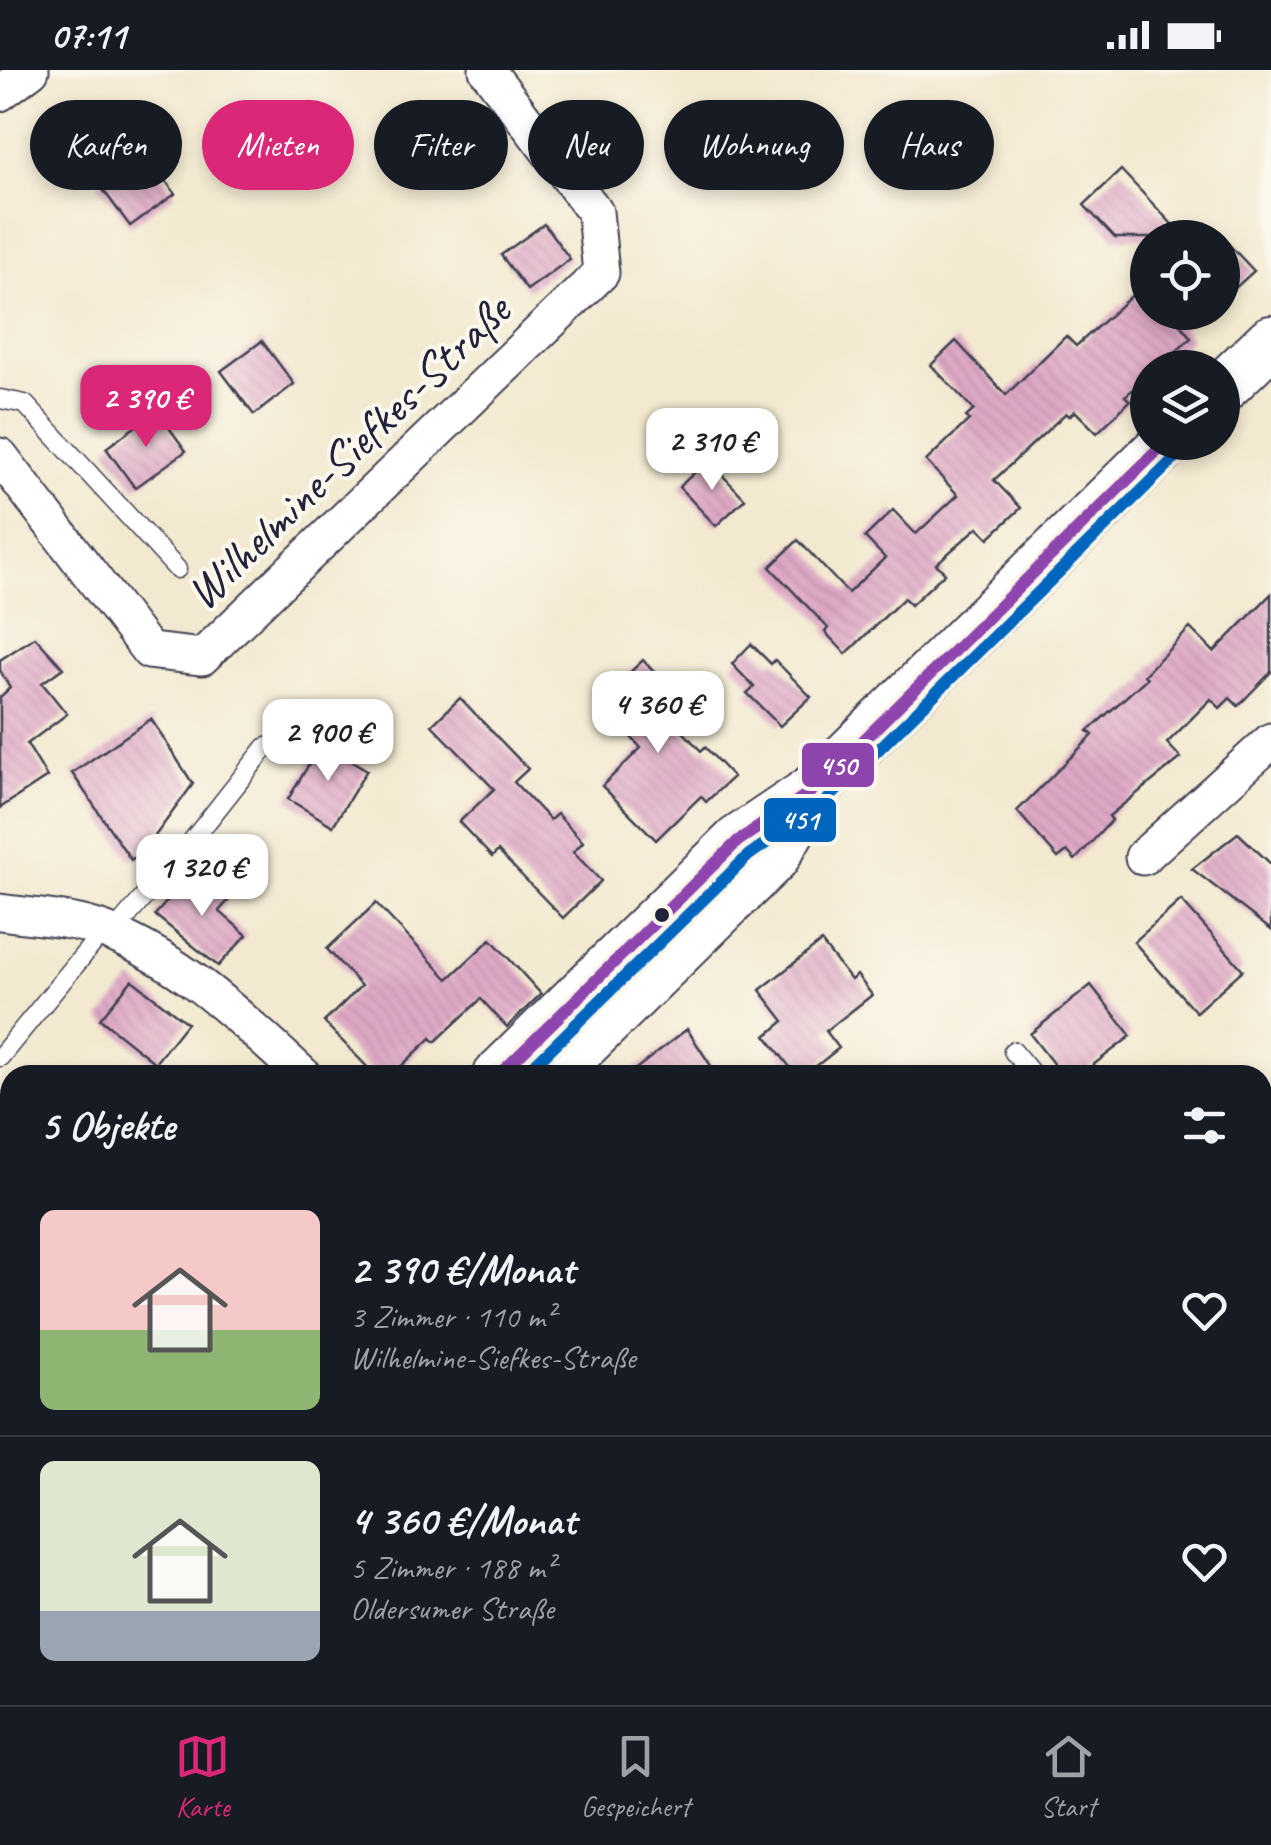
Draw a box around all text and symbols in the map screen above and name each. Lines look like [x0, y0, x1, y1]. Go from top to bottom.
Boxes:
text: 07:11 [50, 12, 126, 59]
chip: Kaufen [30, 100, 182, 190]
chip: Mieten [202, 100, 354, 190]
chip: Filter [374, 100, 508, 190]
chip: Neu [528, 100, 644, 190]
chip: Wohnung [664, 100, 844, 190]
chip: Haus [864, 100, 994, 190]
map controls [1130, 220, 1240, 460]
button: locate [1130, 220, 1240, 330]
street label: Wilhelmine-Siefkes-Straße [173, 279, 525, 622]
button: layers [1130, 350, 1240, 460]
pin: 2 390 € [54, 365, 238, 450]
text: 2 390 € [102, 377, 190, 418]
pin: 2 310 € [620, 408, 804, 493]
text: 2 310 € [668, 420, 756, 461]
pin: 4 360 € [566, 671, 750, 756]
text: 4 360 € [614, 683, 702, 724]
pin: 2 900 € [236, 699, 420, 784]
text: 2 900 € [284, 711, 372, 752]
line badge: 450 [800, 741, 876, 789]
text: 450 [819, 748, 860, 783]
line badge: 451 [762, 796, 838, 844]
text: 451 [781, 802, 822, 837]
pin: 1 320 € [110, 834, 294, 919]
text: 1 320 € [158, 846, 246, 887]
unlabelled marker [652, 905, 672, 925]
icon: filters [1177, 1098, 1232, 1153]
text: 5 Objekte [40, 1099, 175, 1152]
text: 2 390 €/Monat [350, 1243, 574, 1296]
icon: home [120, 1250, 240, 1370]
icon: heart [1177, 1283, 1232, 1338]
text: 3 Zimmer · 110 m² [350, 1296, 555, 1337]
text: Wilhelmine-Siefkes-Straße [350, 1337, 636, 1378]
text: 4 360 €/Monat [350, 1494, 576, 1547]
icon: home [120, 1501, 240, 1621]
icon: heart [1177, 1534, 1232, 1589]
text: 5 Zimmer · 188 m² [350, 1547, 555, 1588]
text: Oldersumer Straße [350, 1588, 554, 1629]
tab: Karte [175, 1729, 230, 1824]
tab: Gespeichert [581, 1729, 690, 1824]
tab: Start [1041, 1729, 1096, 1824]

